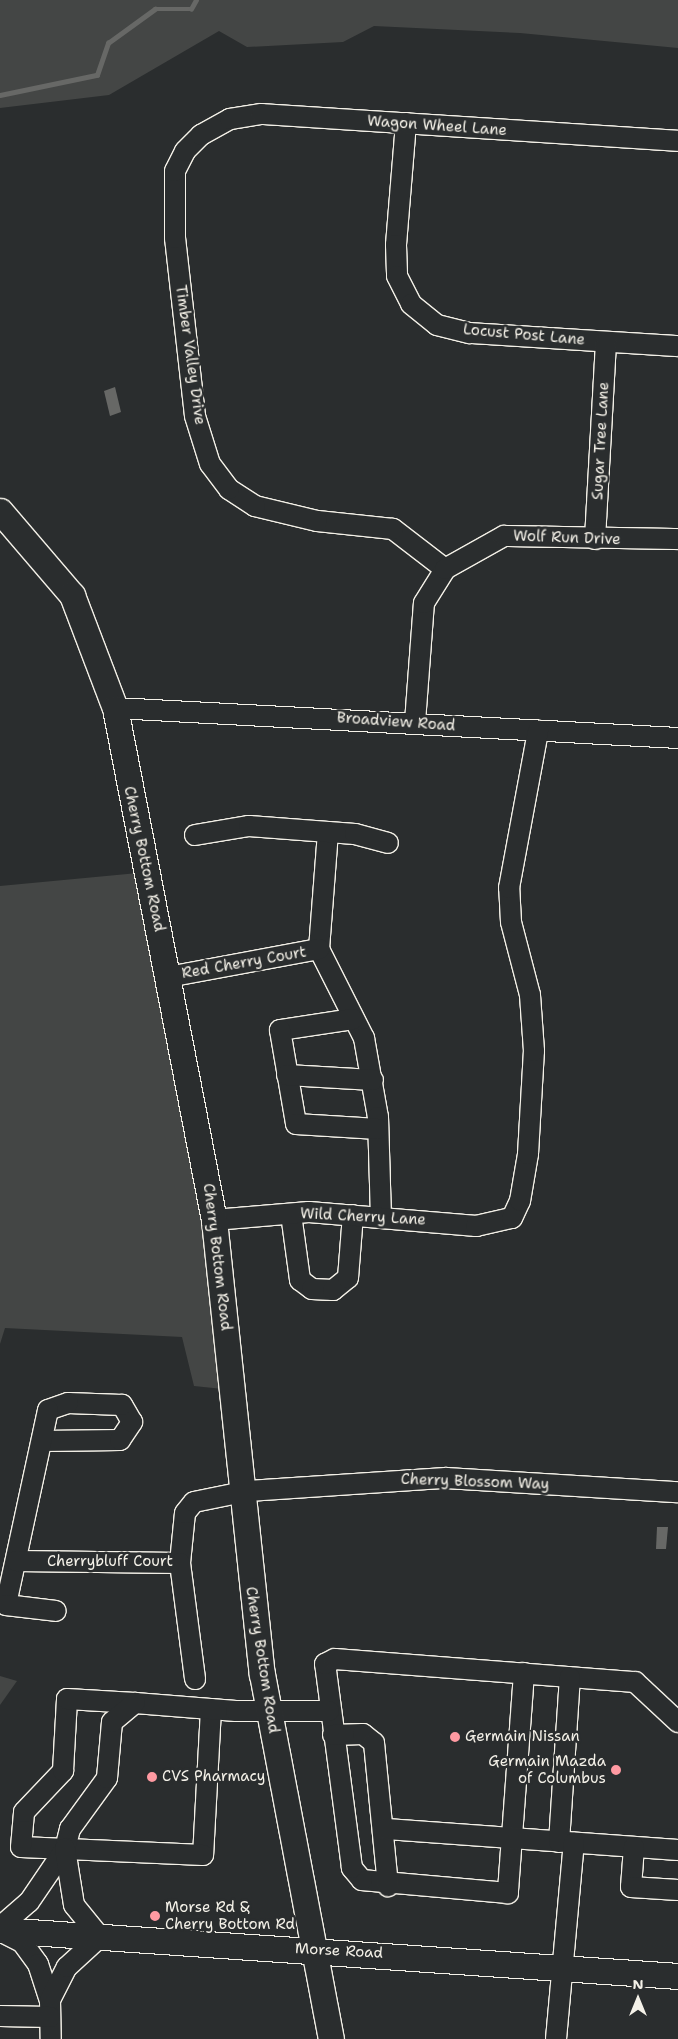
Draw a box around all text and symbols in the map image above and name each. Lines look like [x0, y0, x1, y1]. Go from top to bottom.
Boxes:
street label: Wagon Wheel Lane [367, 112, 507, 140]
street label: Timber Valley Drive [171, 284, 209, 426]
street label: Locust Post Lane [462, 321, 586, 349]
street label: Sugar Tree Lane [589, 381, 613, 501]
street label: Wolf Run Drive [513, 527, 621, 549]
street label: Broadview Road [336, 709, 456, 735]
street label: Cherry Bottom Road [120, 785, 168, 933]
street label: Red Cherry Court [180, 943, 308, 983]
street label: Cherry Bottom Road [199, 1182, 235, 1332]
street label: Wild Cherry Lane [300, 1205, 426, 1229]
street label: Cherry Blossom Way [400, 1470, 550, 1494]
street label: Cherrybluff Court [47, 1553, 173, 1571]
street label: Cherry Bottom Road [242, 1585, 282, 1735]
place label: Germain Nissan [465, 1728, 580, 1746]
marker: Germain Nissan [449, 1731, 461, 1743]
place label: Germain Mazda of Columbus [488, 1752, 606, 1787]
marker: Germain Mazda of Columbus [610, 1764, 622, 1776]
place label: CVS Pharmacy [162, 1768, 265, 1786]
marker: CVS Pharmacy [146, 1771, 158, 1783]
place label: Morse Rd & Cherry Bottom Rd [165, 1898, 295, 1933]
marker: Morse Rd & Cherry Bottom Rd [149, 1910, 161, 1922]
street label: Morse Road [295, 1940, 383, 1962]
north arrow [613, 1974, 663, 2024]
text: N [632, 1975, 644, 1993]

